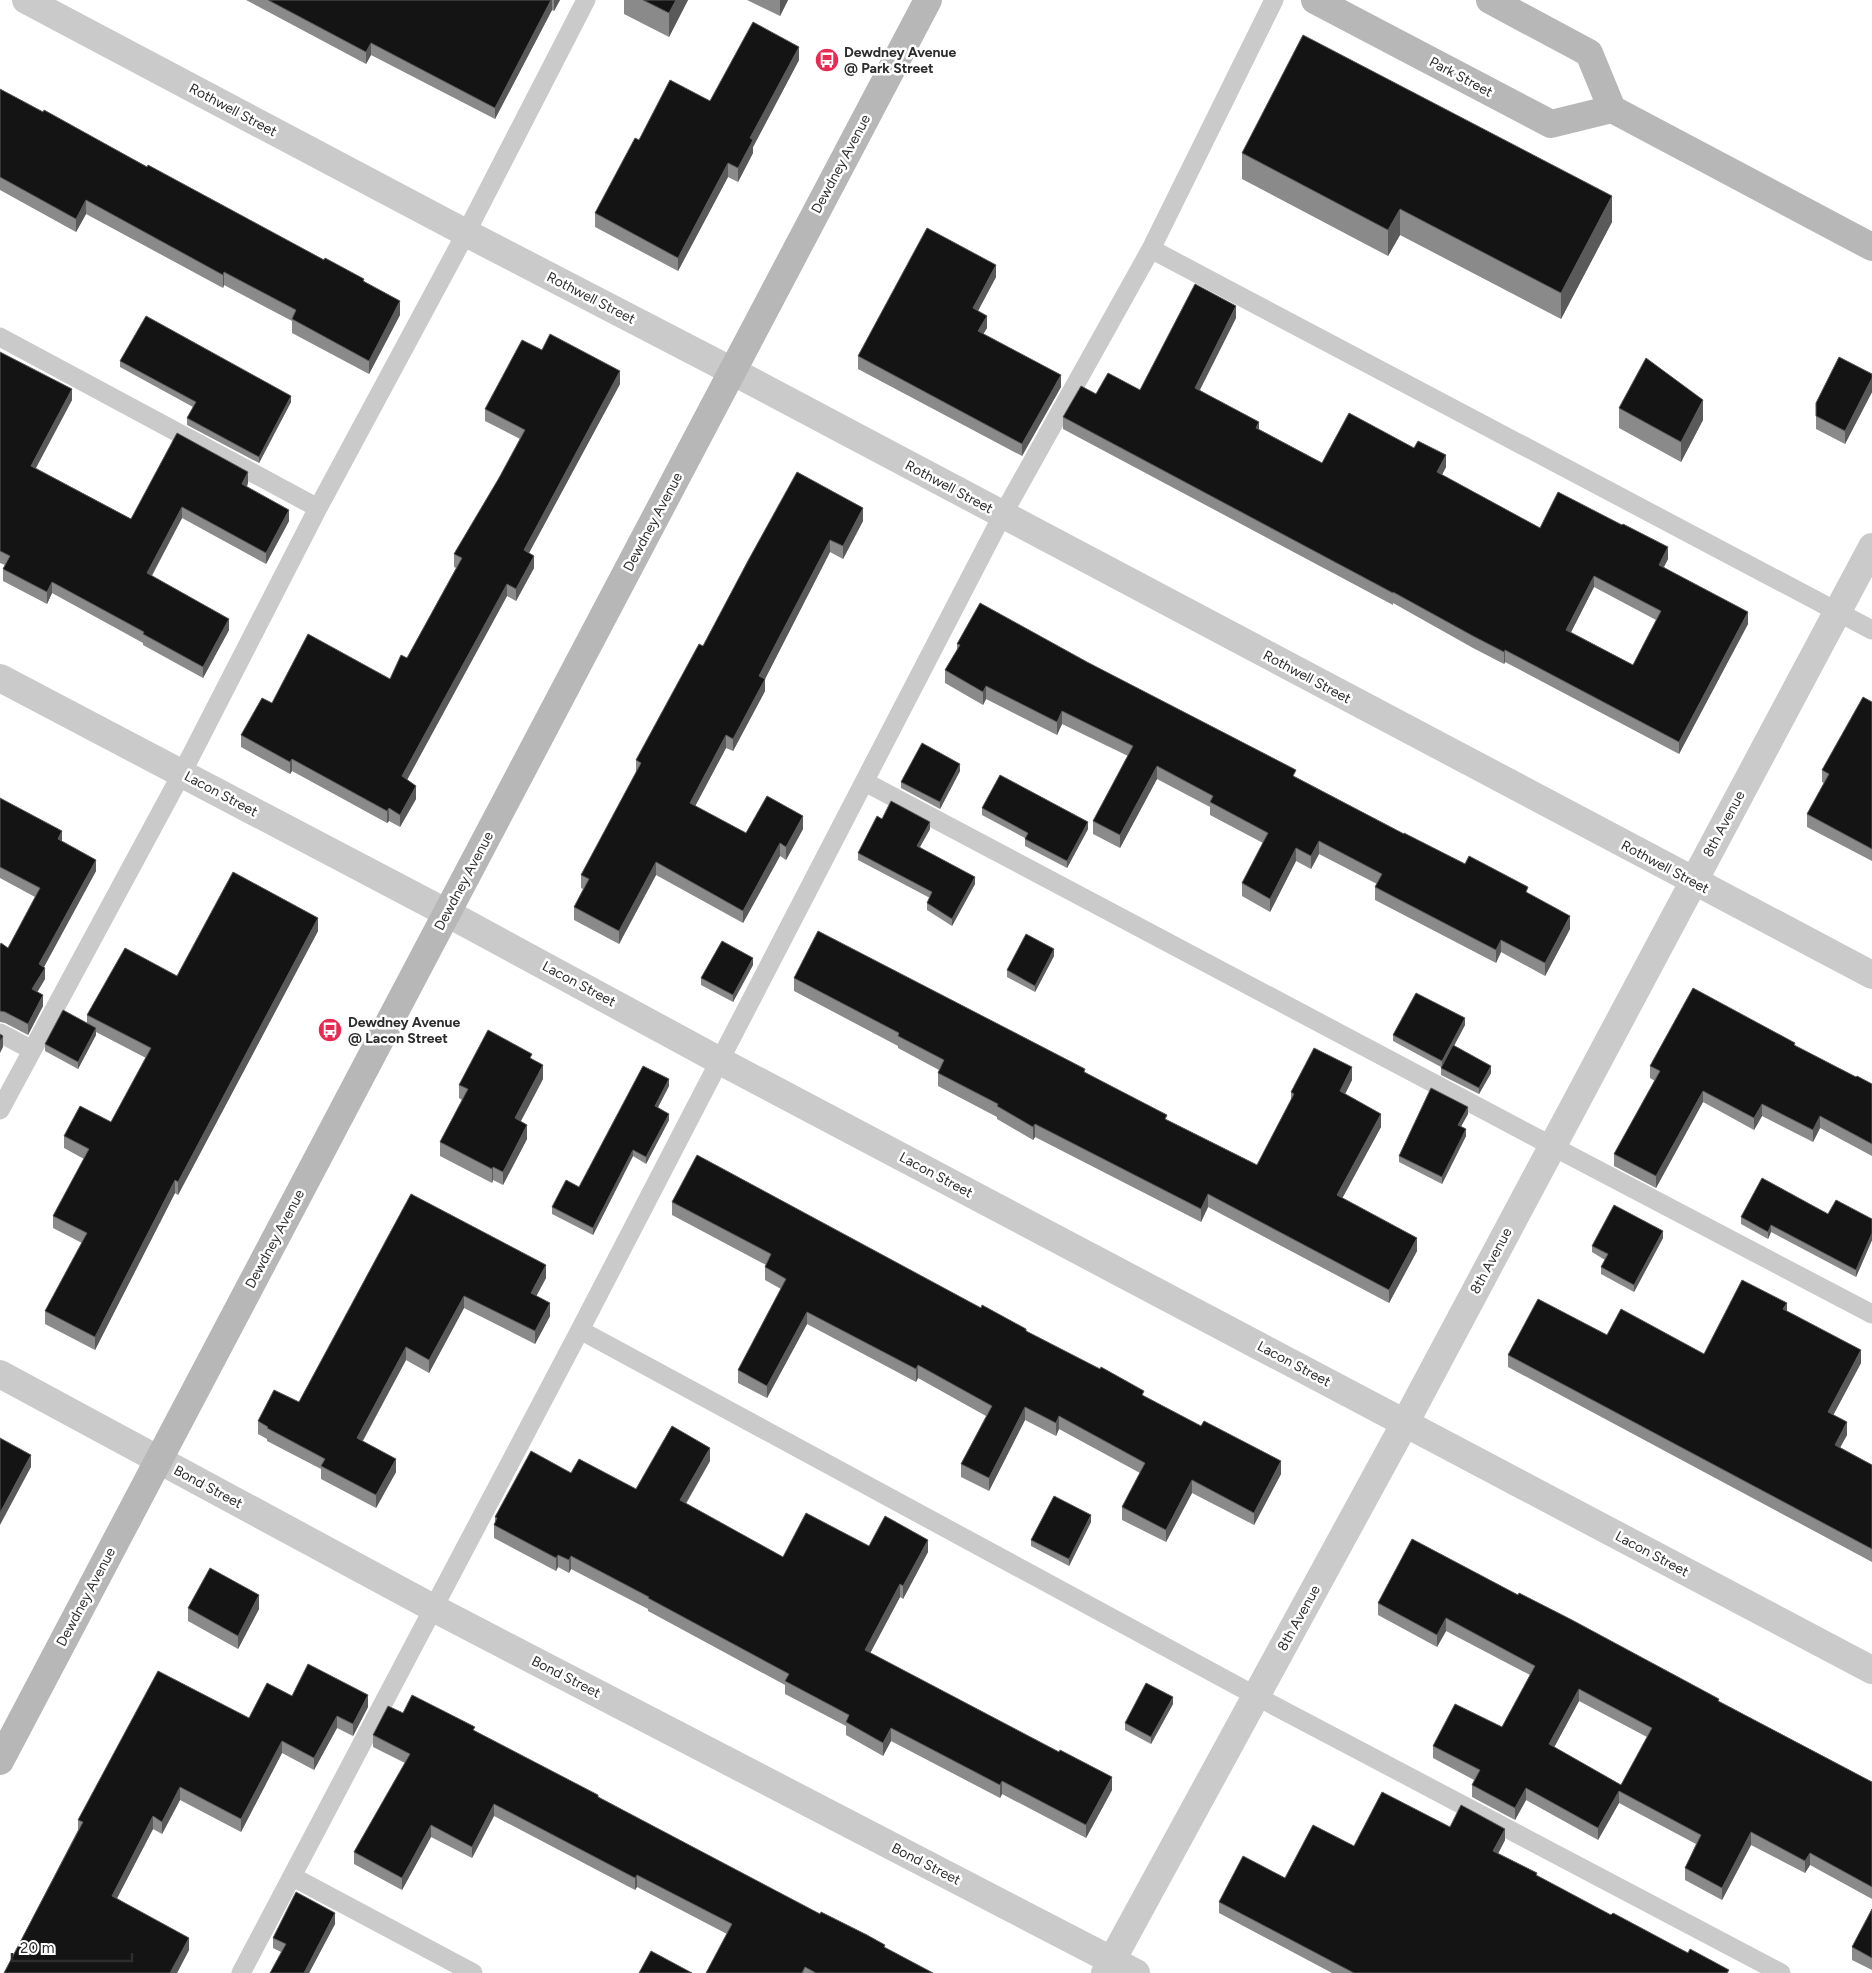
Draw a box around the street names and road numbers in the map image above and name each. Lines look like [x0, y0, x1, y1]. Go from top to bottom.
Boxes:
street label: Park Street [1426, 53, 1496, 101]
street label: Rothwell Street [186, 80, 280, 140]
street label: Dewdney Avenue [808, 111, 874, 216]
street label: Rothwell Street [544, 268, 638, 328]
street label: Rothwell Street [902, 457, 996, 517]
street label: Dewdney Avenue [620, 469, 686, 574]
street label: Rothwell Street [1260, 647, 1354, 707]
street label: Lacon Street [181, 768, 261, 820]
street label: 8th Avenue [1699, 788, 1749, 860]
street label: Dewdney Avenue [431, 828, 497, 933]
street label: Rothwell Street [1618, 837, 1712, 897]
street label: Lacon Street [539, 958, 619, 1010]
street label: Lacon Street [896, 1149, 976, 1201]
street label: Dewdney Avenue [242, 1186, 308, 1291]
street label: 8th Avenue [1466, 1225, 1516, 1297]
street label: Lacon Street [1254, 1338, 1334, 1390]
street label: Bond Street [171, 1462, 245, 1512]
street label: Lacon Street [1612, 1528, 1692, 1580]
street label: Dewdney Avenue [53, 1544, 119, 1649]
street label: 8th Avenue [1274, 1582, 1324, 1654]
street label: Bond Street [529, 1652, 603, 1702]
street label: Bond Street [889, 1839, 963, 1889]

